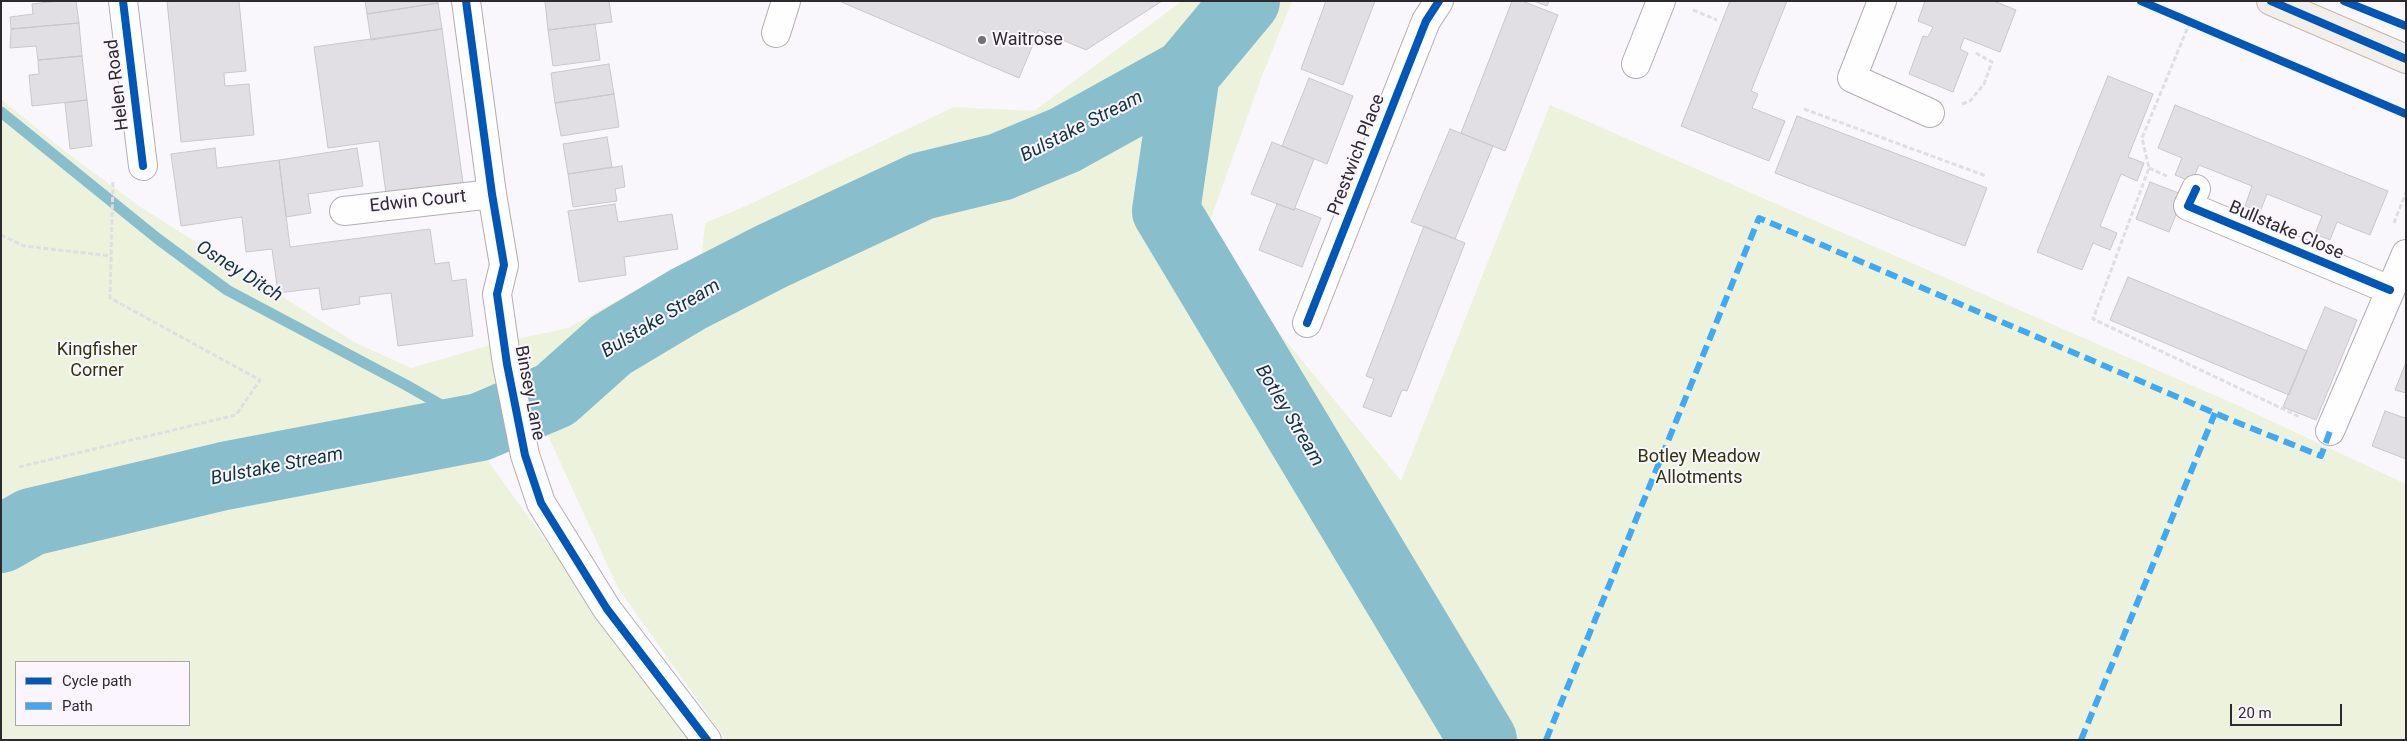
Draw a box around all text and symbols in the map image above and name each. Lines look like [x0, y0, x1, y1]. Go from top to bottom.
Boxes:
place label: Waitrose [992, 29, 1063, 51]
marker: Waitrose [976, 34, 988, 46]
street label: Helen Road [102, 38, 134, 132]
water label: Bulstake Stream [1017, 86, 1147, 168]
street label: Prestwich Place [1324, 91, 1390, 219]
street label: Edwin Court [369, 186, 467, 218]
street label: Bullstake Close [2225, 197, 2347, 265]
water label: Osney Ditch [191, 236, 287, 308]
water label: Bulstake Stream [598, 275, 724, 363]
park label: Kingfisher Corner [57, 339, 137, 382]
street label: Binsey Lane [509, 344, 549, 442]
water label: Botley Stream [1250, 361, 1328, 471]
water label: Bulstake Stream [209, 443, 345, 491]
park label: Botley Meadow Allotments [1637, 446, 1761, 488]
legend [15, 661, 190, 726]
text: Cycle path [62, 672, 132, 690]
scale bar [2232, 694, 2344, 726]
text: Path [62, 697, 93, 715]
text: 20 m [2238, 704, 2272, 722]

